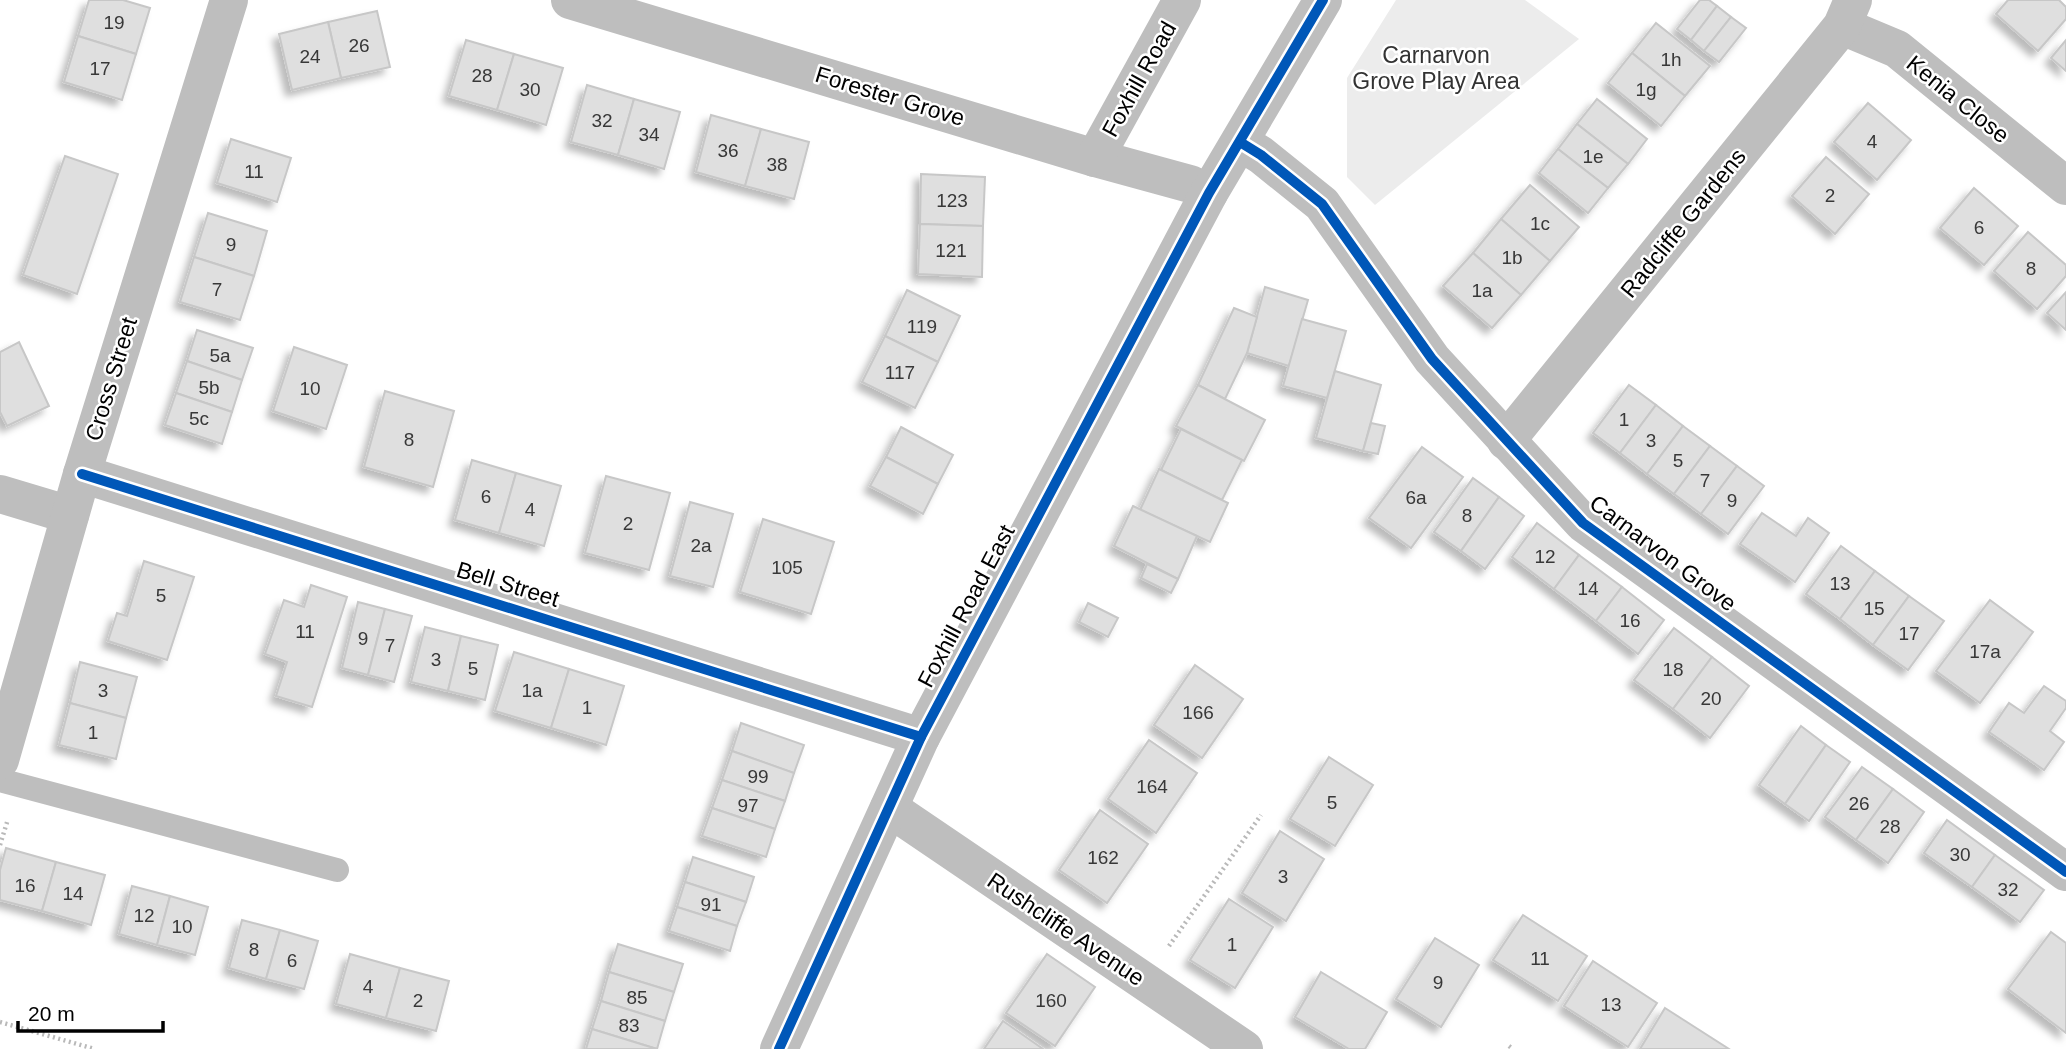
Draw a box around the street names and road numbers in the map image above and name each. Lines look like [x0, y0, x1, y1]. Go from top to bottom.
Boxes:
street label: Foxhill Road [1097, 17, 1181, 141]
street label: Kenia Close [1902, 50, 2014, 148]
street label: Forester Grove [812, 61, 968, 131]
street label: Radcliffe Gardens [1615, 143, 1751, 303]
street label: Cross Street [80, 314, 142, 444]
street label: Carnarvon Grove [1585, 490, 1741, 616]
street label: Foxhill Road East [912, 520, 1020, 692]
street label: Bell Street [453, 556, 563, 612]
street label: Rushcliffe Avenue [983, 867, 1149, 991]

